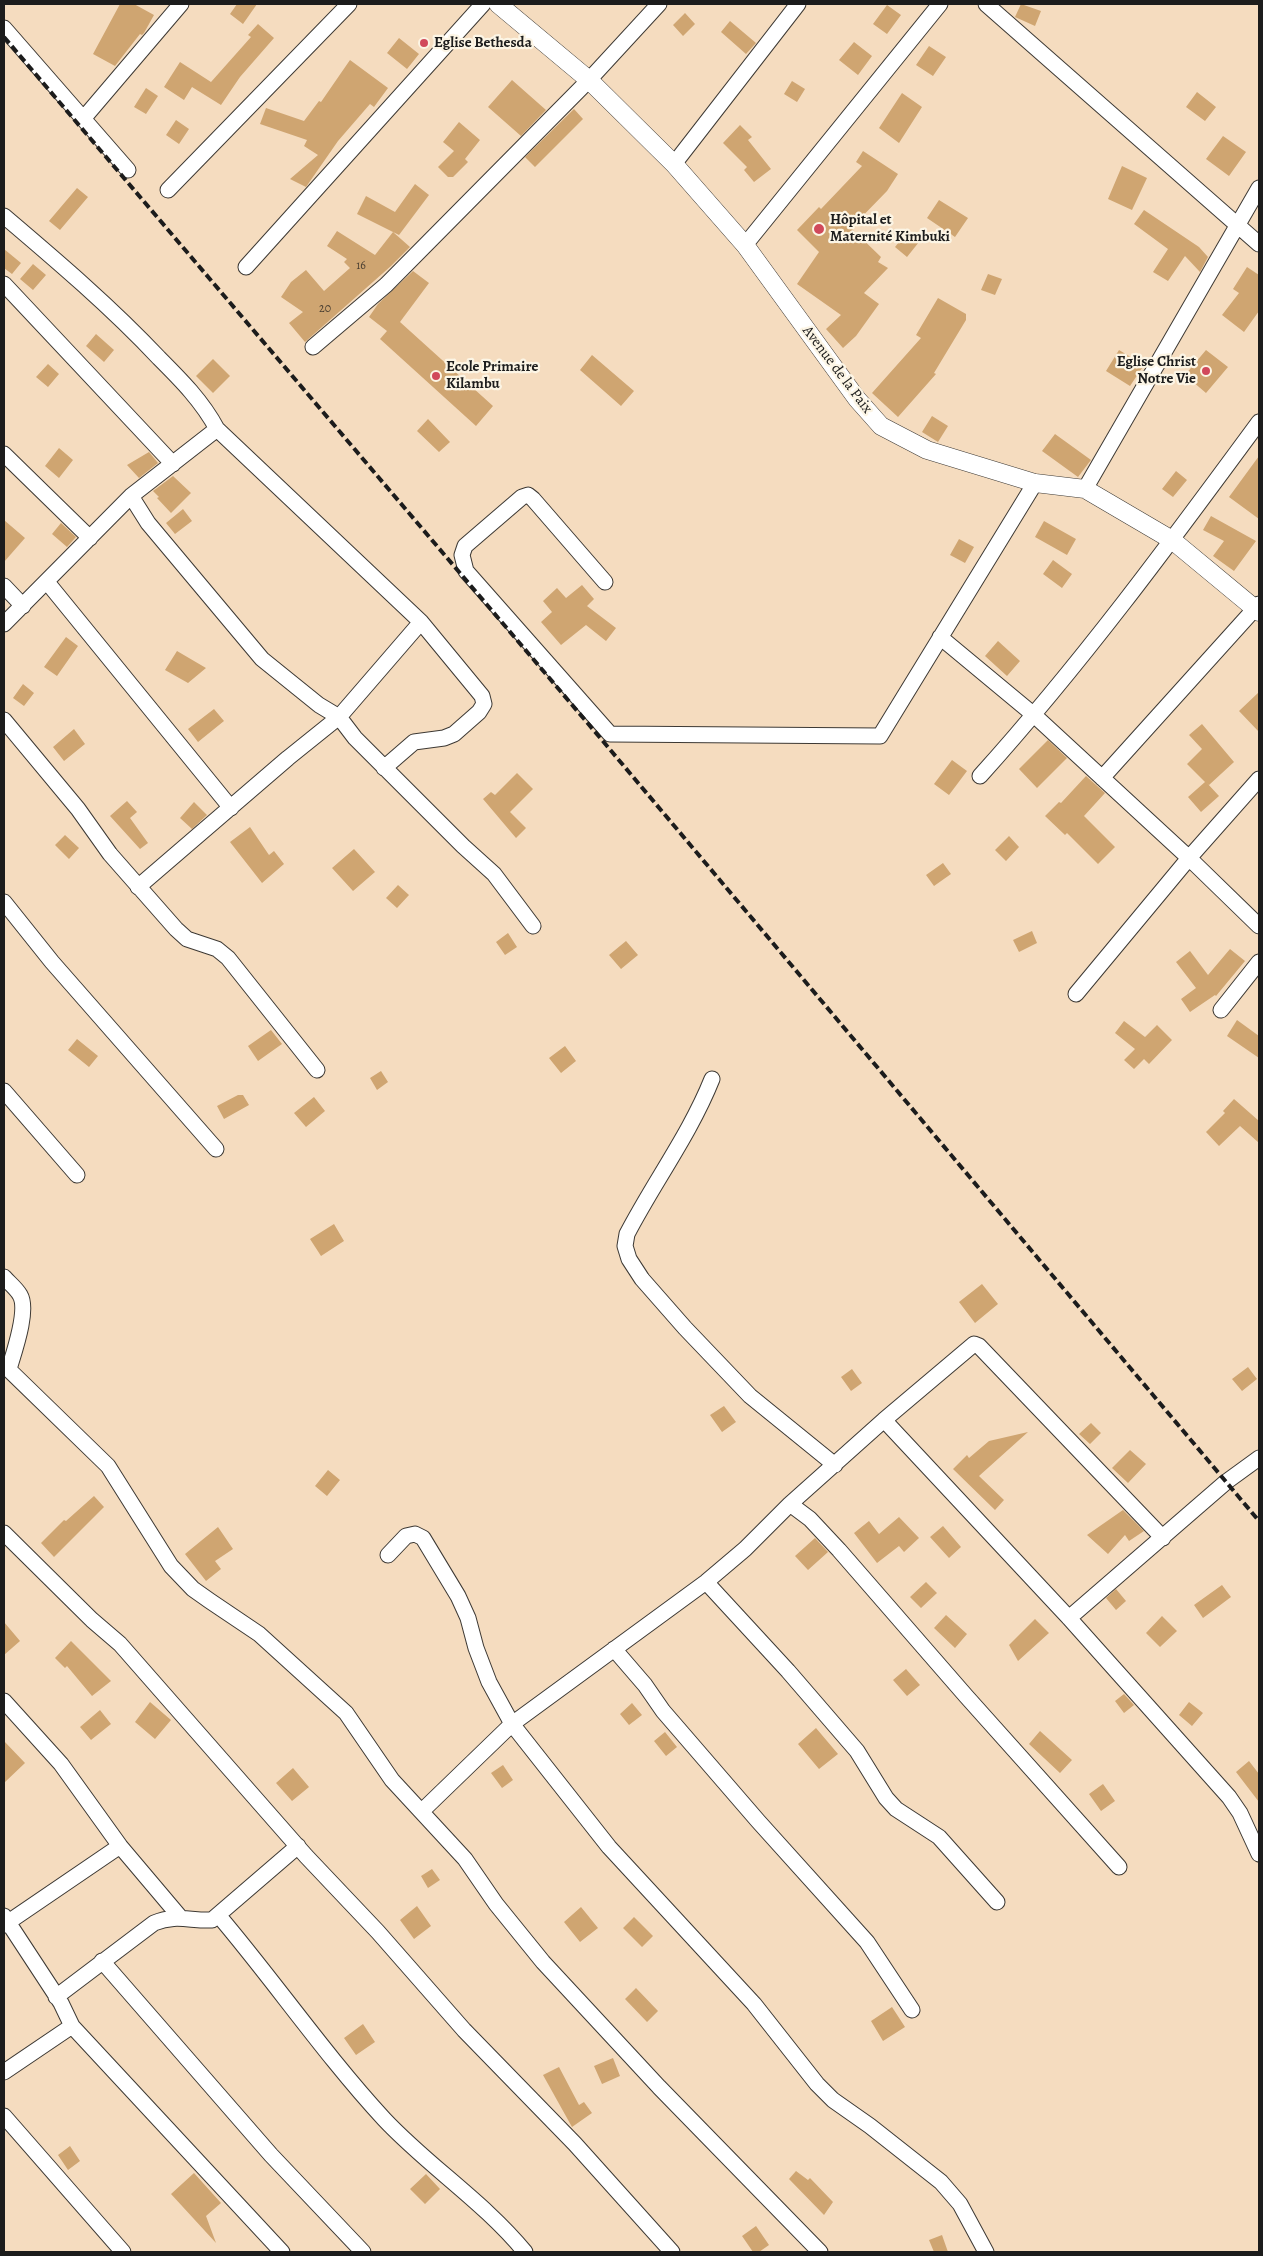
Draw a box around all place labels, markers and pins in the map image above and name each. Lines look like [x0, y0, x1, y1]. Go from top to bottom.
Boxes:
place label: Eglise Bethesda [434, 34, 532, 52]
marker: Eglise Bethesda [418, 37, 430, 49]
place label: Hôpital et Maternité Kimbuki [830, 211, 950, 246]
marker: Hôpital et Maternité Kimbuki [812, 222, 826, 236]
place label: Eglise Christ Notre Vie [1117, 353, 1196, 388]
place label: Ecole Primaire Kilambu [446, 358, 538, 393]
marker: Eglise Christ Notre Vie [1200, 365, 1212, 377]
marker: Ecole Primaire Kilambu [430, 370, 442, 382]

